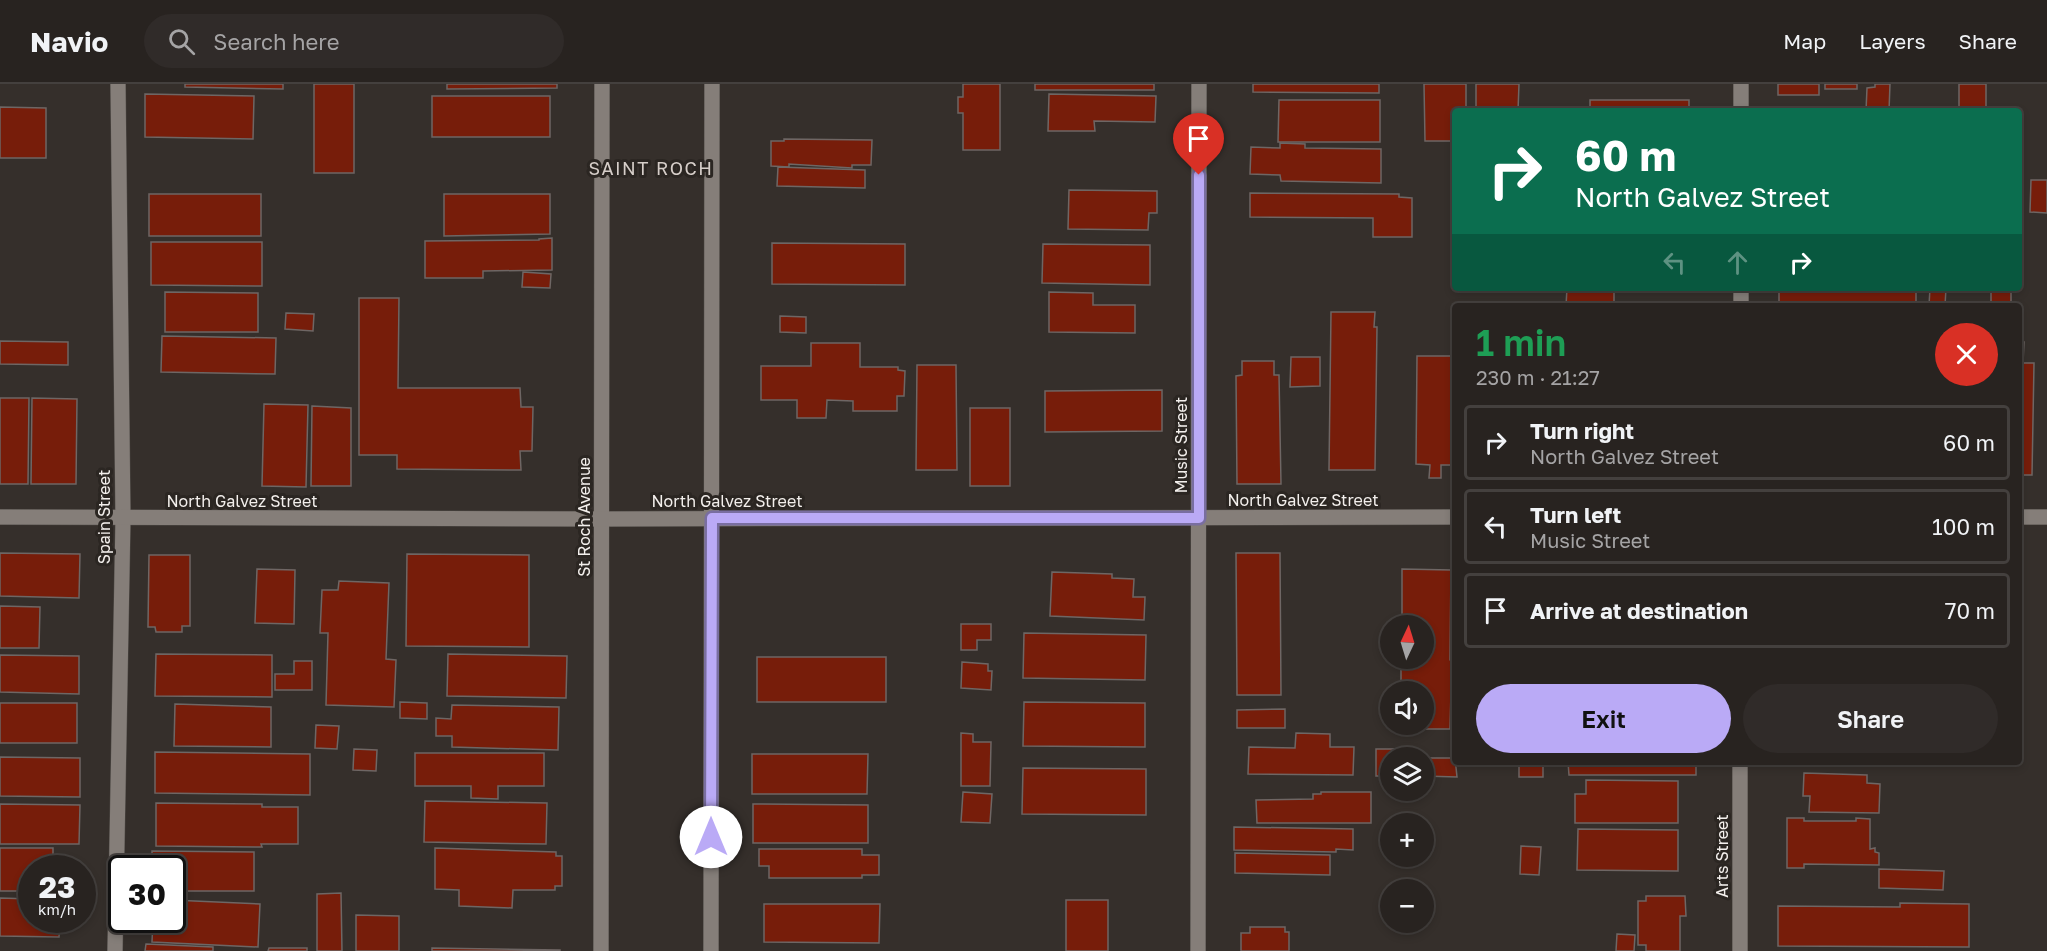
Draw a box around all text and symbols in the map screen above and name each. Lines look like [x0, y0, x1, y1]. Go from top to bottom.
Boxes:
search box [144, 14, 564, 68]
text: Navio [30, 25, 108, 58]
icon: search [165, 25, 198, 58]
text: Search here [213, 28, 339, 55]
text: Map [1783, 28, 1826, 54]
text: Layers [1859, 28, 1926, 54]
text: Share [1959, 28, 2017, 54]
pin [1173, 113, 1224, 175]
icon: arrive [1182, 122, 1215, 155]
text: 60 m [1575, 130, 1676, 180]
icon: right [1476, 132, 1554, 210]
district label: SAINT ROCH [589, 157, 713, 179]
text: North Galvez Street [1575, 181, 1830, 213]
icon: left [1658, 246, 1691, 279]
icon: ahead [1721, 246, 1754, 279]
icon: right [1784, 246, 1817, 279]
text: 1 min [1476, 321, 1566, 364]
button: close [1935, 323, 1998, 386]
text: 230 m · 21:27 [1476, 365, 1600, 389]
street label: Music Street [1171, 397, 1191, 493]
text: Turn right [1530, 417, 1634, 444]
icon: right [1479, 426, 1512, 459]
text: 60 m [1943, 429, 1995, 456]
text: North Galvez Street [1530, 444, 1719, 468]
street label: St Roch Avenue [574, 457, 594, 577]
street label: Spain Street [94, 470, 114, 564]
street label: North Galvez Street [1227, 490, 1379, 510]
street label: North Galvez Street [166, 491, 318, 511]
street label: North Galvez Street [651, 491, 803, 511]
text: Turn left [1530, 501, 1621, 528]
icon: left [1479, 510, 1512, 543]
text: 100 m [1932, 513, 1995, 540]
text: Music Street [1530, 528, 1650, 552]
icon: arrive [1479, 594, 1512, 627]
text: Arrive at destination [1530, 597, 1748, 624]
text: 70 m [1945, 597, 1995, 624]
north arrow [1380, 615, 1434, 669]
map controls [1380, 615, 1434, 933]
button: sound [1380, 681, 1434, 735]
button: Exit [1476, 684, 1731, 753]
button: Share [1743, 684, 1998, 753]
button: layers [1380, 747, 1434, 801]
position arrow [679, 805, 743, 869]
button: + [1380, 813, 1434, 867]
street label: Arts Street [1712, 814, 1732, 898]
speed limit sign: 30 [108, 855, 186, 933]
text: 23 [39, 869, 75, 905]
button: − [1380, 879, 1434, 933]
text: km/h [38, 900, 76, 918]

